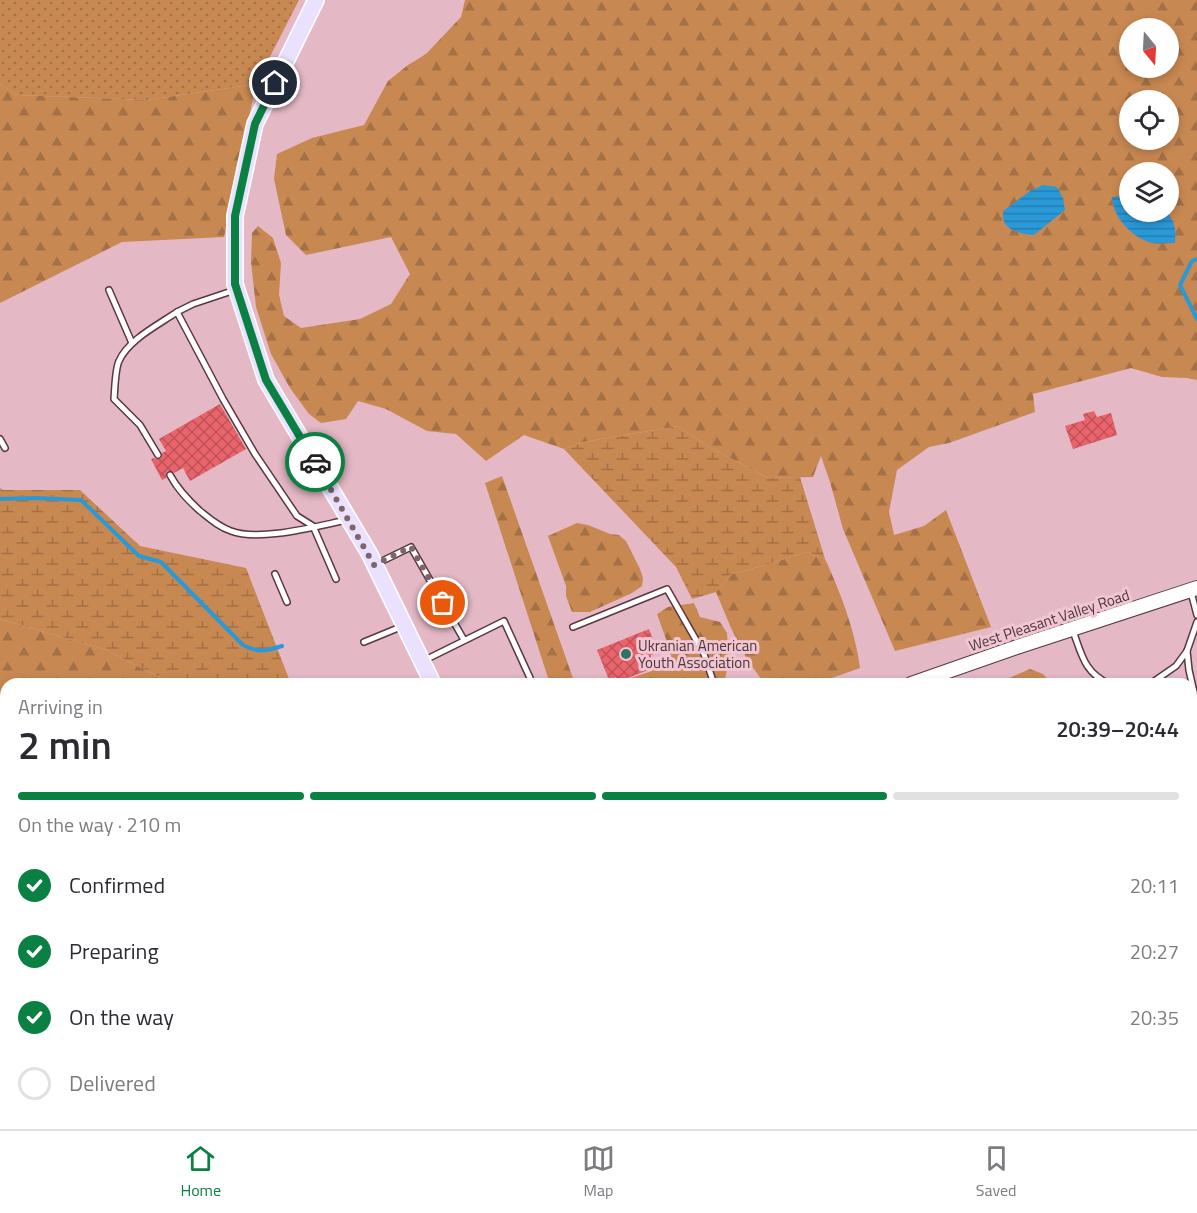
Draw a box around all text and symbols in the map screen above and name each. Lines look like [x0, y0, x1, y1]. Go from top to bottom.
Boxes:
north arrow [1119, 18, 1179, 78]
map controls [1119, 18, 1179, 222]
pin [249, 57, 300, 108]
icon: home [258, 66, 291, 99]
button: locate [1119, 90, 1179, 150]
button: layers [1119, 162, 1179, 222]
courier [285, 432, 345, 492]
icon: car [299, 446, 332, 479]
pin [417, 577, 468, 628]
street label: West Pleasant Valley Road [966, 583, 1132, 657]
icon: bag [426, 586, 459, 619]
place label: Ukranian American Youth Association [638, 634, 757, 674]
marker: Ukranian American Youth Association [619, 647, 633, 661]
text: Arriving in [18, 691, 103, 722]
text: 20:39–20:44 [1056, 712, 1179, 746]
text: 2 min [18, 715, 112, 774]
text: On the way · 210 m [18, 809, 181, 840]
text: Confirmed [69, 868, 165, 902]
icon: check [18, 869, 51, 902]
text: 20:11 [1130, 870, 1179, 901]
text: Preparing [69, 934, 159, 968]
icon: check [18, 935, 51, 968]
text: 20:27 [1130, 936, 1179, 967]
text: On the way [69, 1000, 174, 1034]
icon: check [18, 1001, 51, 1034]
text: 20:35 [1130, 1002, 1179, 1033]
text: Delivered [69, 1066, 156, 1100]
tab: Home [180, 1142, 221, 1202]
tab: Map [582, 1142, 615, 1202]
tab: Saved [976, 1142, 1017, 1202]

